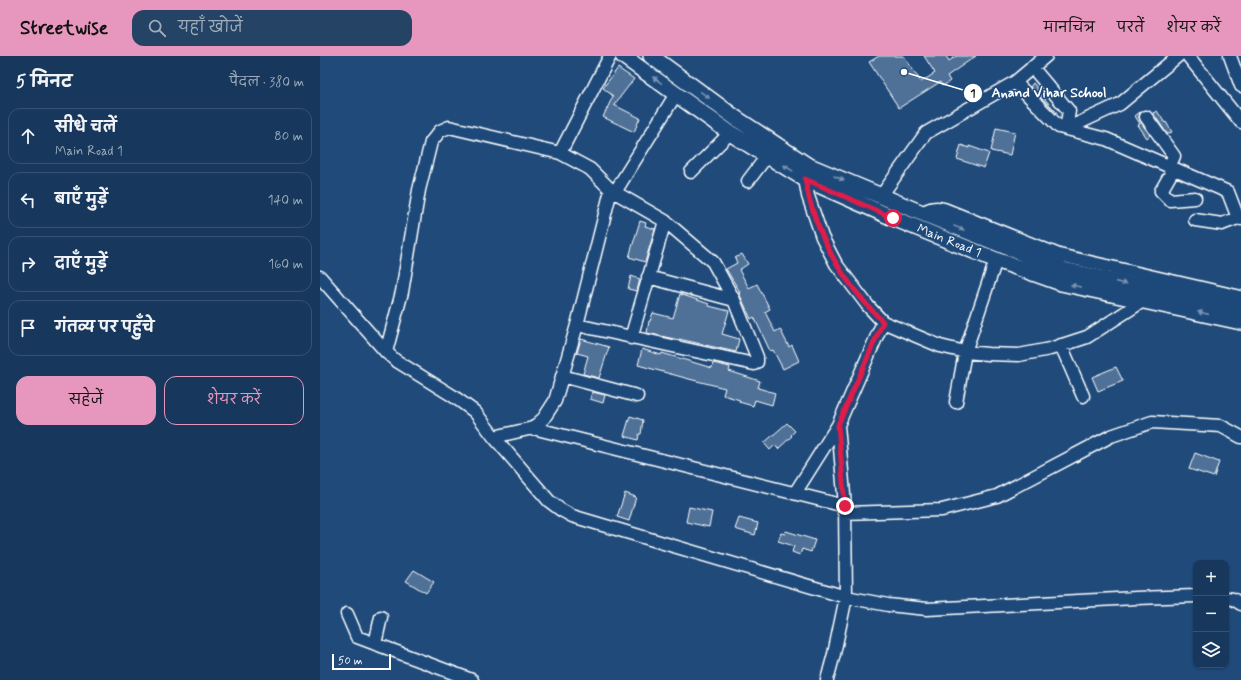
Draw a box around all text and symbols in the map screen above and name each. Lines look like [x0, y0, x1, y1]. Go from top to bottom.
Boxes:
search box [132, 10, 412, 46]
text: Streetwise [20, 16, 108, 41]
icon: search [146, 17, 168, 39]
text: यहाँ खोजें [178, 18, 243, 38]
text: मानचित्र [1043, 19, 1095, 37]
text: परतें [1117, 19, 1144, 37]
text: शेयर करें [1166, 19, 1221, 37]
text: 5 मिनट [16, 71, 72, 93]
text: पैदल · 380 m [229, 74, 304, 91]
one-way arrow [651, 76, 662, 84]
callout: Anand Vihar School [963, 80, 1114, 106]
text: Anand Vihar School [992, 84, 1106, 102]
text: 1 [970, 86, 976, 102]
one-way arrow [699, 91, 710, 100]
text: सीधे चलें [55, 118, 117, 138]
icon: ahead [17, 125, 39, 147]
text: 80 m [274, 128, 303, 145]
text: Main Road 1 [55, 143, 123, 160]
one-way arrow [782, 165, 794, 172]
one-way arrow [833, 176, 845, 182]
icon: left [17, 189, 39, 211]
text: बाएँ मुड़ें [55, 190, 108, 210]
text: 140 m [268, 192, 303, 209]
route start [884, 209, 902, 227]
street label: Main Road 1 [914, 220, 984, 262]
one-way arrow [953, 225, 964, 231]
icon: right [17, 253, 39, 275]
text: दाएँ मुड़ें [55, 254, 107, 274]
text: 160 m [268, 256, 303, 273]
one-way arrow [1115, 280, 1127, 286]
one-way arrow [1070, 283, 1082, 289]
one-way arrow [1197, 310, 1209, 316]
icon: arrive [17, 317, 39, 339]
text: गंतव्य पर पहुँचे [55, 318, 154, 338]
button: सहेजें [16, 376, 156, 425]
button: शेयर करें [164, 376, 304, 425]
route end [836, 497, 854, 515]
map controls [1193, 560, 1229, 668]
button: + [1193, 560, 1229, 596]
button: − [1193, 596, 1229, 632]
button: layers [1193, 632, 1229, 668]
scale bar [332, 652, 391, 671]
text: 50 m [338, 654, 363, 668]

